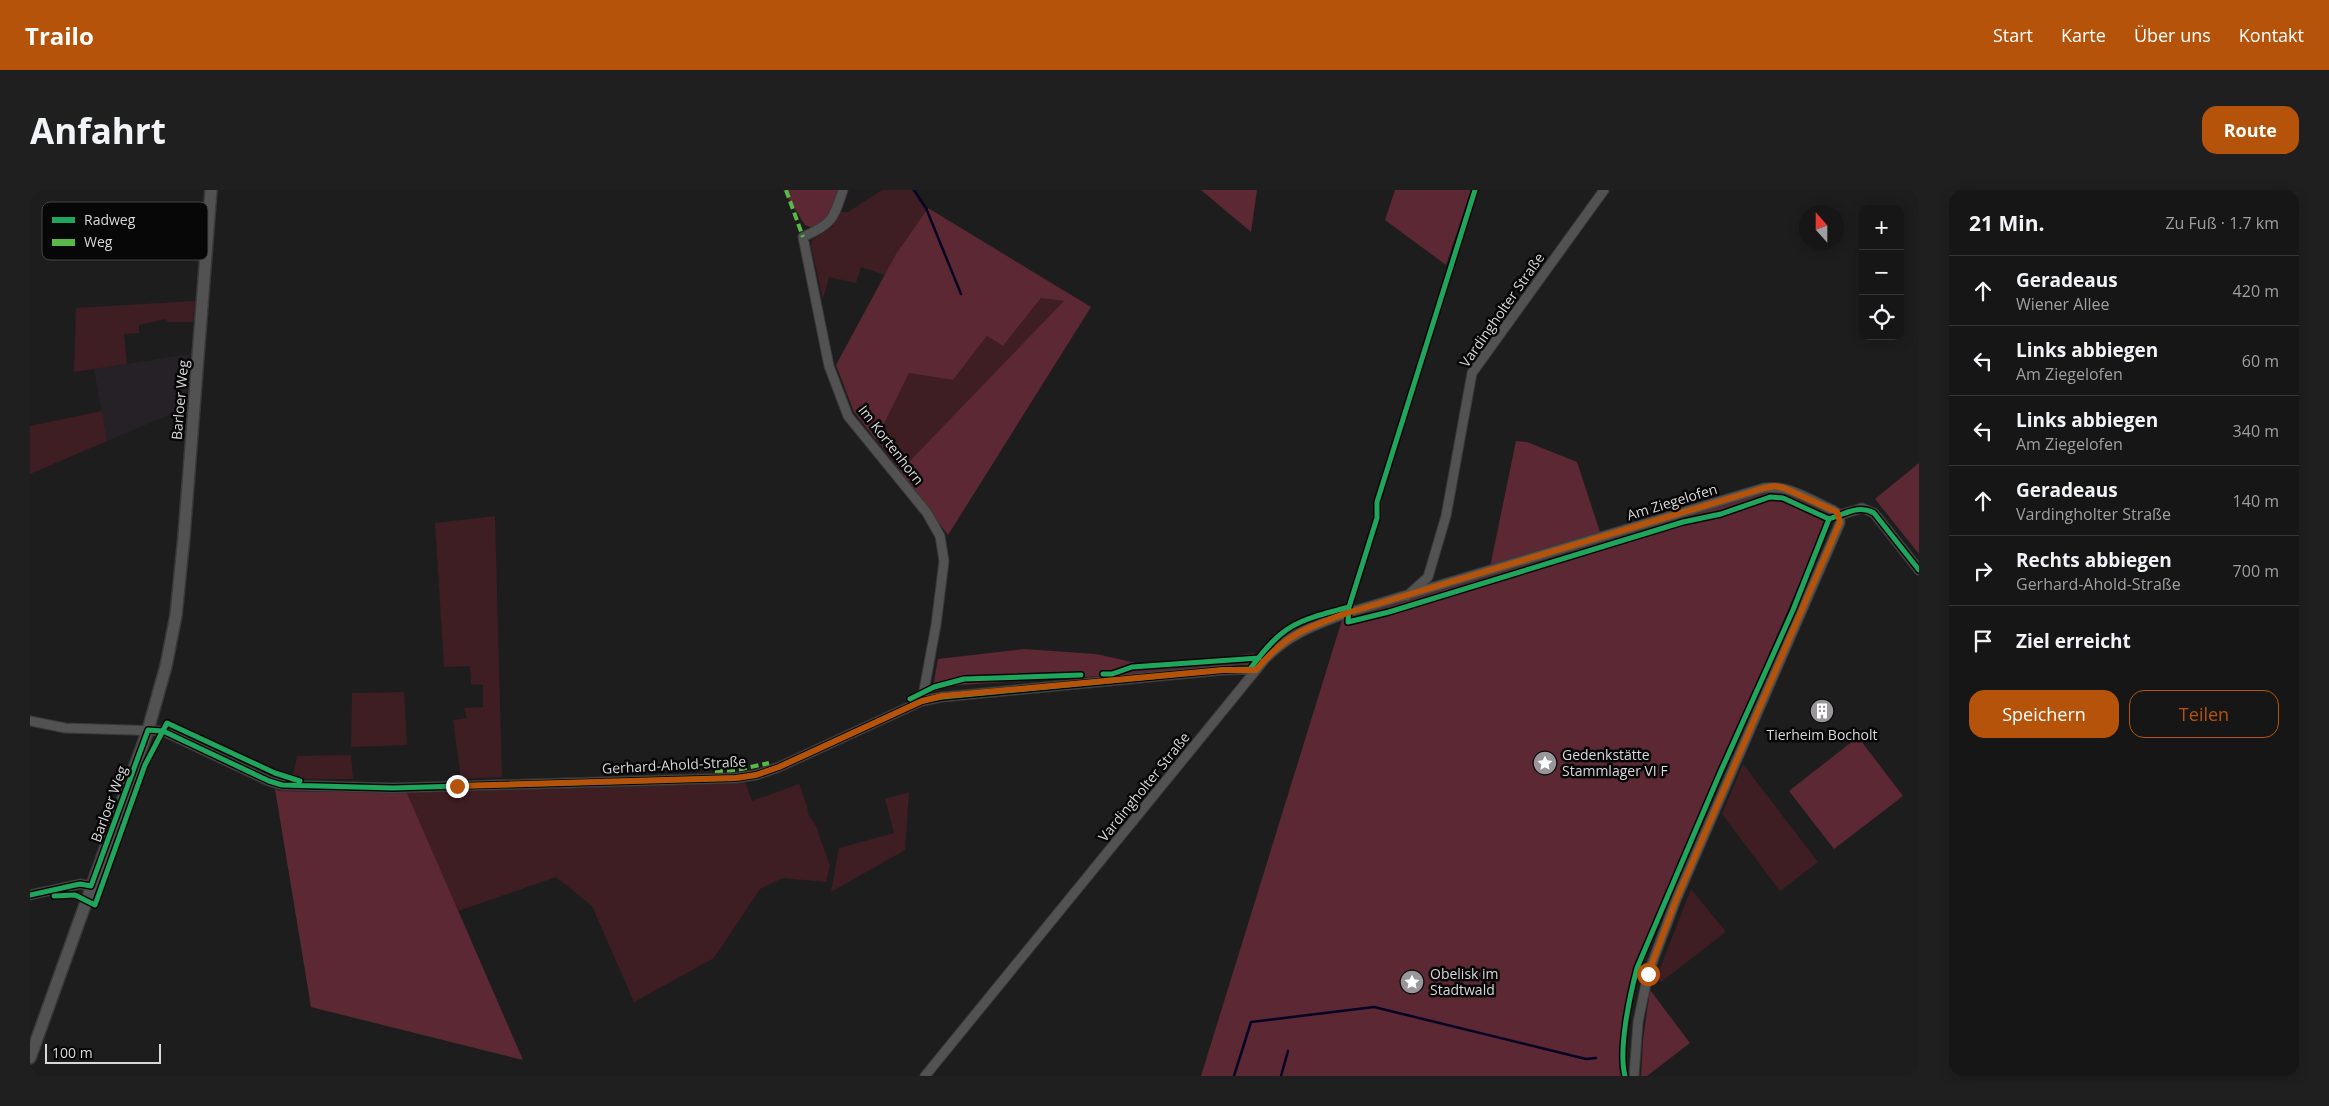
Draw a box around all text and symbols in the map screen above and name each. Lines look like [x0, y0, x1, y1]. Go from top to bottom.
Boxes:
text: Trailo [25, 19, 94, 52]
text: Start [1993, 23, 2033, 47]
text: Karte [2061, 23, 2106, 47]
text: Über uns [2134, 23, 2211, 47]
text: Kontakt [2239, 23, 2304, 47]
button: Route [2202, 106, 2299, 154]
text: Anfahrt [30, 107, 166, 154]
legend [42, 202, 208, 260]
north arrow [1799, 205, 1844, 250]
map controls [1859, 205, 1904, 340]
button: + [1859, 205, 1904, 250]
text: 21 Min. [1969, 209, 2044, 237]
text: Radweg [84, 210, 136, 229]
text: Zu Fuß · 1.7 km [2165, 212, 2279, 234]
text: Weg [84, 232, 113, 251]
street label: Vardingholter Straße [1455, 249, 1548, 371]
button: − [1859, 250, 1904, 295]
text: Geradeaus [2016, 267, 2118, 293]
icon: ahead [1969, 277, 1997, 305]
text: 420 m [2233, 280, 2279, 302]
text: Wiener Allee [2016, 293, 2109, 315]
button: locate [1859, 295, 1904, 340]
text: Links abbiegen [2016, 337, 2158, 363]
icon: left [1969, 347, 1997, 375]
text: 60 m [2242, 350, 2279, 372]
street label: Barloer Weg [167, 359, 192, 441]
text: Am Ziegelofen [2016, 363, 2123, 385]
street label: Im Kortenhorn [854, 401, 928, 488]
text: Links abbiegen [2016, 407, 2158, 433]
icon: left [1969, 417, 1997, 445]
text: 340 m [2233, 420, 2279, 442]
text: Am Ziegelofen [2016, 433, 2123, 455]
text: Geradeaus [2016, 477, 2118, 503]
street label: Am Ziegelofen [1624, 479, 1719, 524]
icon: ahead [1969, 487, 1997, 515]
text: 140 m [2233, 490, 2279, 512]
text: Vardingholter Straße [2016, 503, 2171, 525]
text: Rechts abbiegen [2016, 547, 2172, 573]
icon: right [1969, 557, 1997, 585]
text: 700 m [2233, 560, 2279, 582]
text: Gerhard-Ahold-Straße [2016, 573, 2181, 595]
icon: arrive [1969, 627, 1997, 655]
text: Ziel erreicht [2016, 628, 2131, 654]
button: Speichern [1969, 690, 2119, 738]
button: Teilen [2129, 690, 2279, 738]
building icon: Tierheim Bocholt [1809, 698, 1835, 724]
place label: Tierheim Bocholt [1766, 725, 1878, 744]
street label: Vardingholter Straße [1094, 728, 1194, 845]
place label: Gedenkstätte Stammlager VI F [1562, 745, 1668, 780]
place icon: Gedenkstätte Stammlager VI F [1532, 750, 1558, 776]
street label: Gerhard-Ahold-Straße [602, 751, 747, 778]
street label: Barloer Weg [86, 763, 131, 845]
route end [446, 775, 469, 798]
route start [1637, 963, 1660, 986]
place label: Obelisk im Stadtwald [1430, 964, 1499, 999]
place icon: Obelisk im Stadtwald [1399, 969, 1425, 995]
scale bar [45, 1041, 161, 1064]
text: 100 m [52, 1043, 93, 1062]

